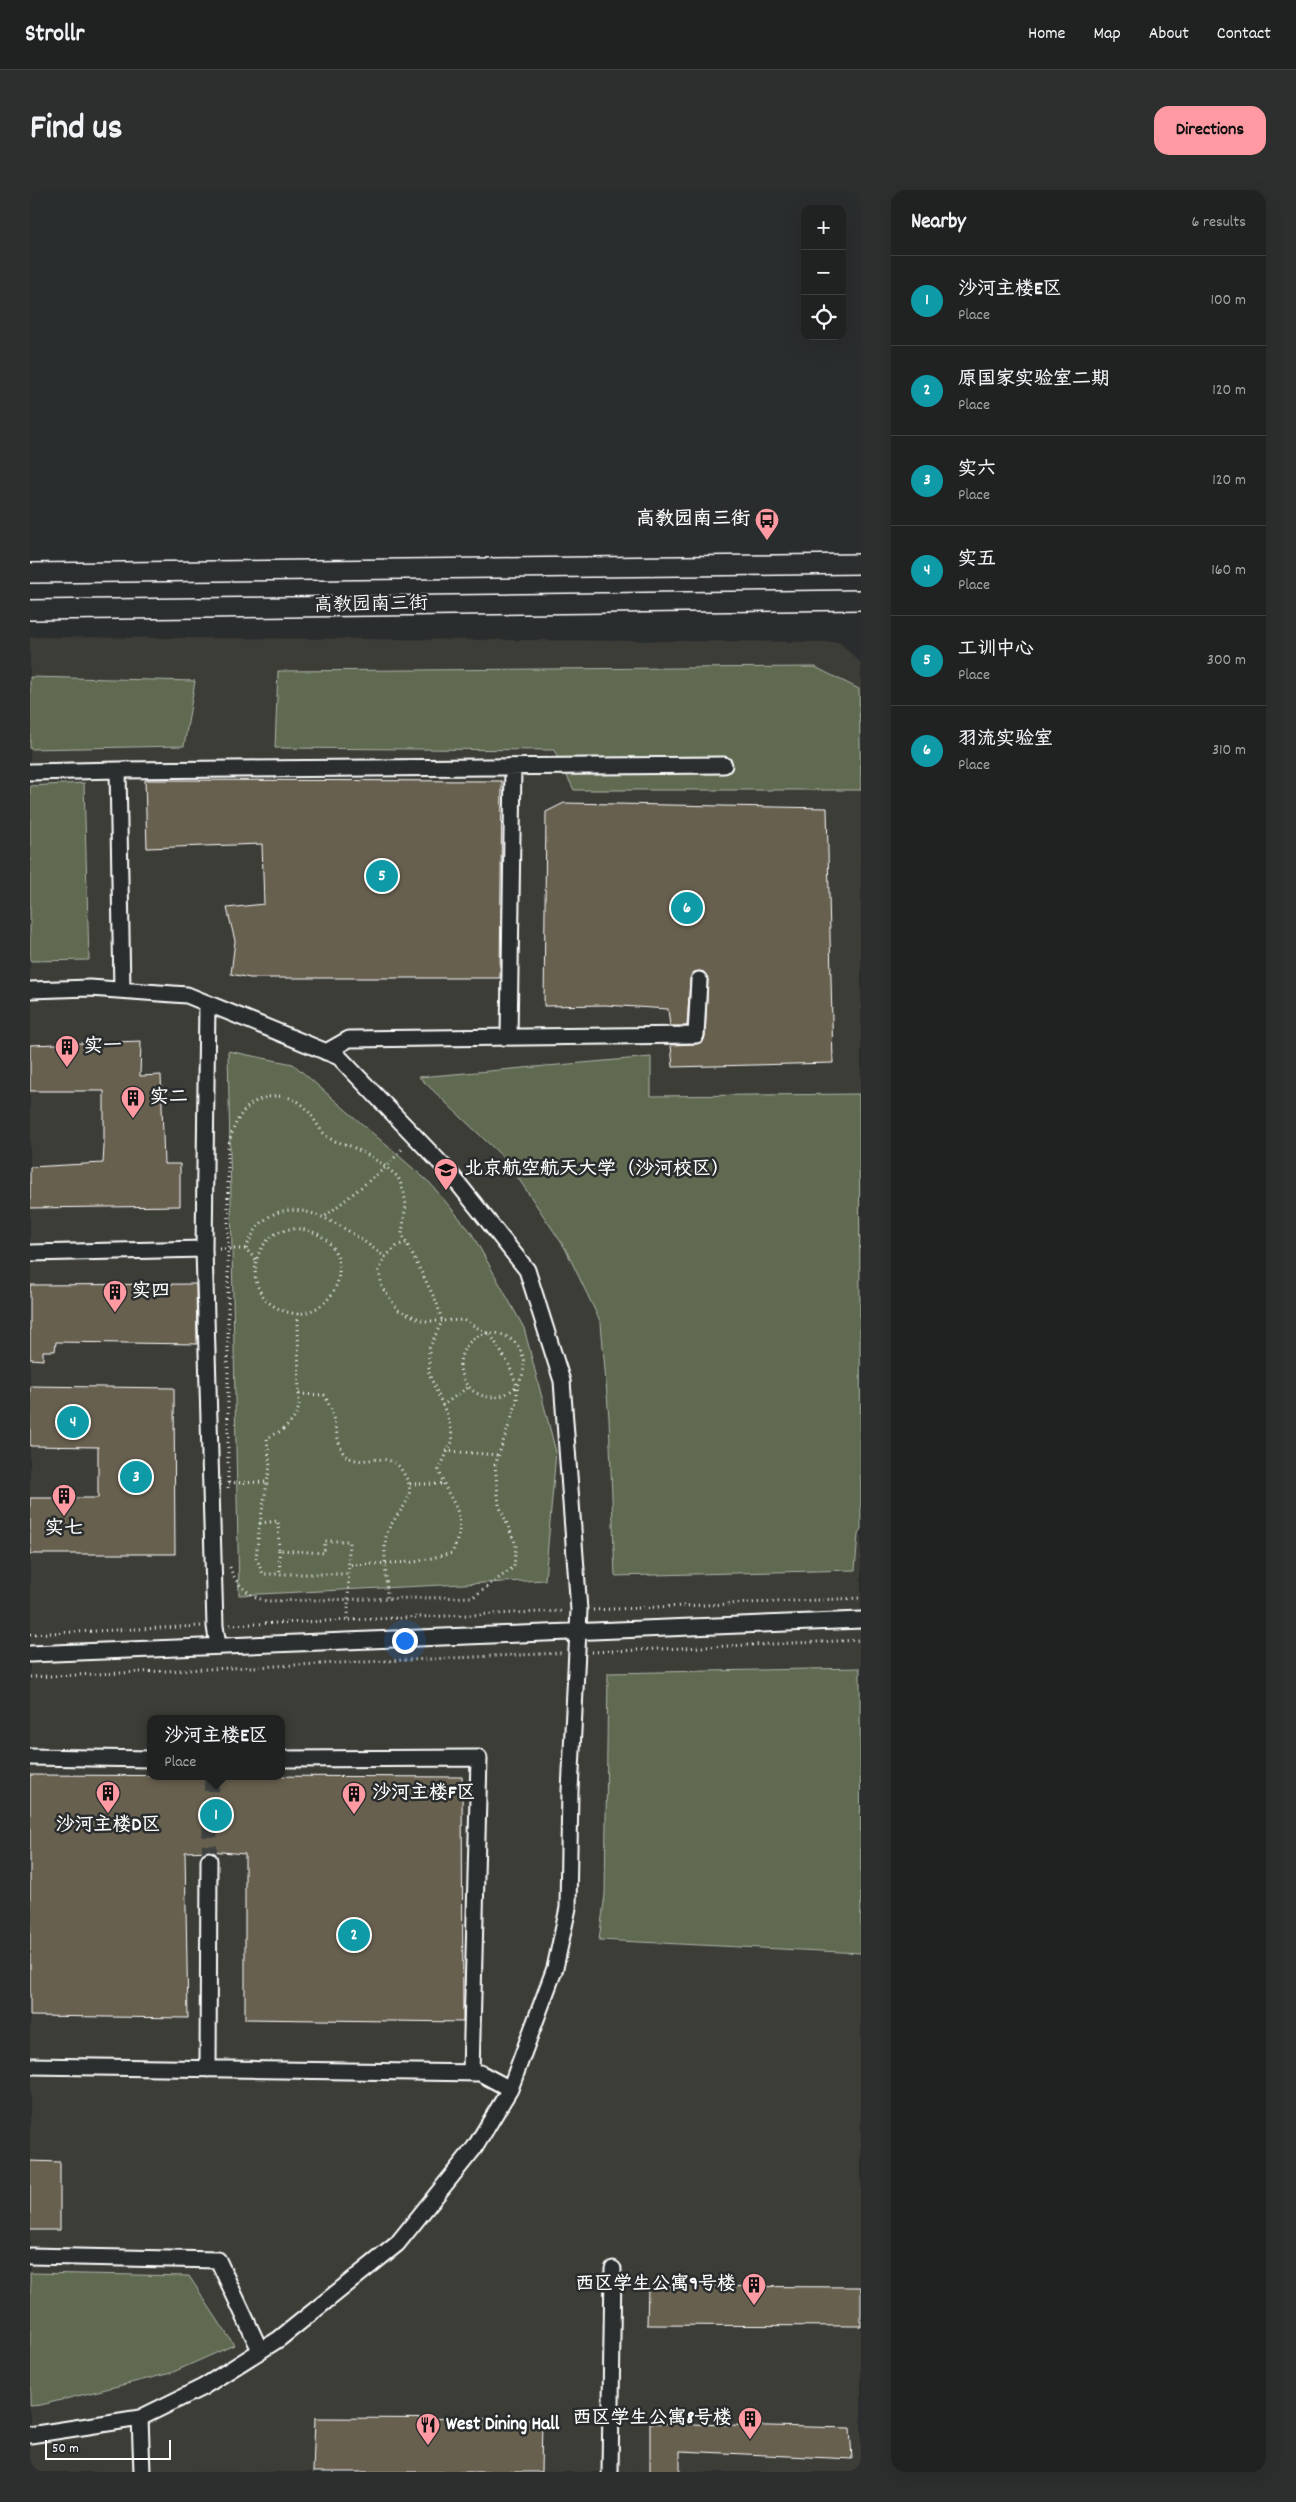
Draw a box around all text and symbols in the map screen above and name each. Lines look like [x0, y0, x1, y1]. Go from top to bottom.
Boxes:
text: Strollr [25, 18, 84, 52]
text: Home [1028, 22, 1065, 47]
text: Map [1093, 22, 1121, 47]
text: About [1149, 22, 1189, 47]
text: Contact [1217, 22, 1271, 47]
text: Find us [30, 105, 122, 155]
button: Directions [1154, 106, 1266, 155]
map controls [801, 205, 846, 340]
button: + [801, 205, 846, 250]
text: Nearby [911, 208, 966, 238]
text: 6 results [1191, 211, 1246, 234]
button: − [801, 250, 846, 295]
text: 沙河主楼E区 [958, 277, 1062, 304]
text: 1 [925, 289, 929, 312]
text: 100 m [1210, 289, 1246, 312]
button: locate [801, 295, 846, 340]
text: Place [958, 304, 990, 327]
text: 原国家实验室二期 [958, 367, 1110, 394]
text: 2 [924, 379, 931, 402]
text: 120 m [1212, 379, 1246, 402]
text: Place [958, 394, 990, 417]
text: 实六 [958, 457, 996, 484]
text: 3 [923, 469, 931, 492]
text: 120 m [1212, 469, 1246, 492]
text: Place [958, 484, 990, 507]
place label: 高教园南三街 [636, 507, 750, 534]
bus stop icon: 高教园南三街 [754, 507, 780, 541]
text: 实五 [958, 547, 996, 574]
text: 4 [924, 559, 930, 582]
text: 160 m [1211, 559, 1246, 582]
text: Place [958, 574, 990, 597]
street label: 高教园南三街 [314, 592, 428, 620]
text: 工训中心 [958, 637, 1034, 664]
text: 5 [923, 649, 931, 672]
text: 300 m [1207, 649, 1246, 672]
text: Place [958, 664, 990, 687]
text: 羽流实验室 [958, 727, 1053, 754]
text: 6 [923, 739, 931, 762]
text: 310 m [1212, 739, 1246, 762]
text: Place [958, 754, 990, 777]
pin: 5 [366, 857, 398, 895]
pin: 6 [671, 889, 703, 927]
building icon: 实一 [54, 1034, 80, 1068]
place label: 实一 [84, 1034, 122, 1061]
building icon: 实二 [120, 1085, 146, 1119]
place label: 实二 [150, 1085, 188, 1112]
school or university icon: 北京航空航天大学（沙河校区） [433, 1157, 459, 1191]
place label: 北京航空航天大学（沙河校区） [464, 1157, 730, 1184]
building icon: 实四 [102, 1279, 128, 1313]
place label: 实四 [132, 1279, 170, 1306]
pin: 4 [57, 1403, 89, 1441]
pin: 3 [120, 1458, 152, 1496]
building icon: 实七 [51, 1483, 77, 1517]
place label: 实七 [45, 1516, 83, 1543]
your location [392, 1628, 418, 1654]
popup [147, 1715, 285, 1780]
text: 沙河主楼E区 [164, 1724, 268, 1751]
text: Place [164, 1751, 196, 1774]
building icon: 沙河主楼D区 [95, 1780, 121, 1814]
building icon: 沙河主楼F区 [341, 1781, 367, 1815]
place label: 沙河主楼F区 [372, 1781, 475, 1808]
pin: 1 [200, 1796, 232, 1834]
place label: 沙河主楼D区 [56, 1813, 160, 1840]
pin: 2 [338, 1916, 370, 1954]
place label: 西区学生公寓9号楼 [575, 2272, 736, 2299]
building icon: 西区学生公寓9号楼 [741, 2272, 767, 2306]
place label: 西区学生公寓8号楼 [572, 2406, 732, 2433]
building icon: 西区学生公寓8号楼 [737, 2406, 763, 2440]
restaurant icon: West Dining Hall [415, 2412, 441, 2446]
place label: West Dining Hall [446, 2412, 560, 2439]
scale bar [45, 2437, 171, 2460]
text: 50 m [52, 2439, 79, 2459]

